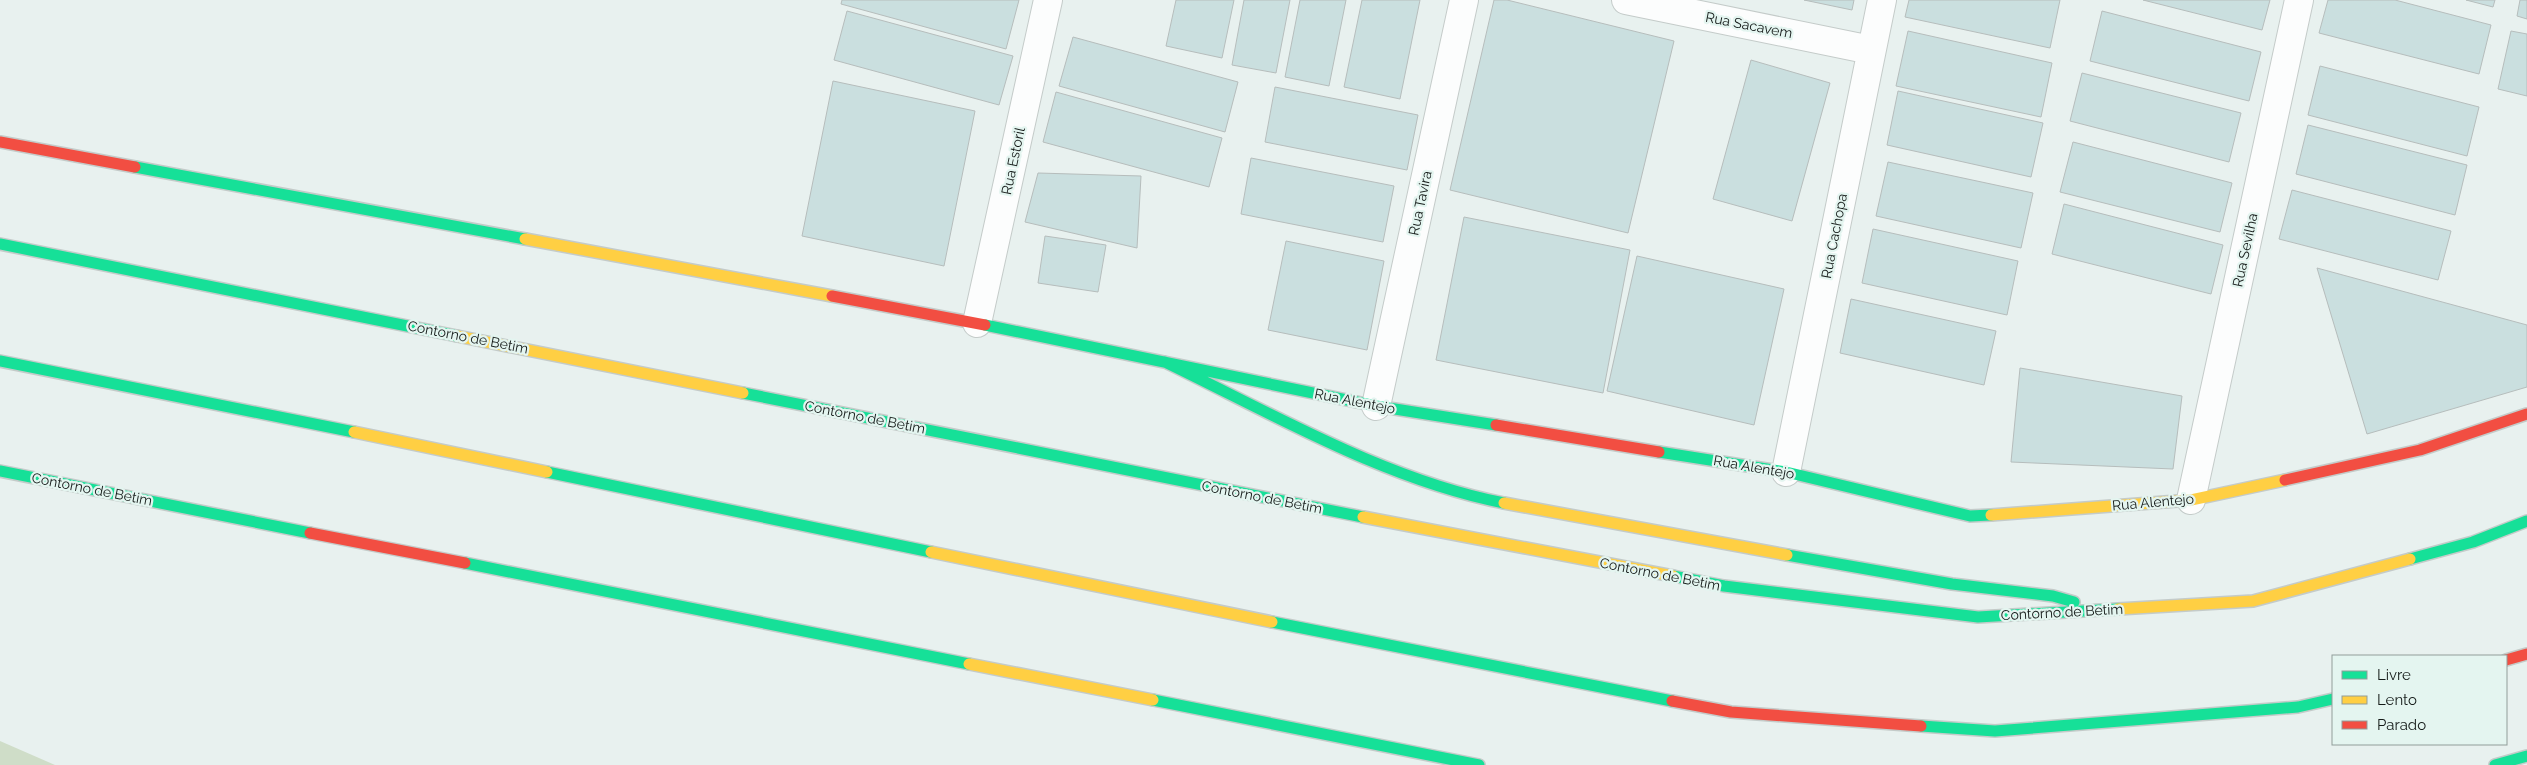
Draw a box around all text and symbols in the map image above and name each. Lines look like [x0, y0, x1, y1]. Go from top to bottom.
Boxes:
street label: Rua Sacavem [1704, 9, 1794, 41]
street label: Rua Estoril [998, 126, 1028, 196]
street label: Rua Tavira [1405, 169, 1435, 237]
street label: Rua Cachopa [1818, 192, 1850, 280]
street label: Rua Sevilha [2229, 212, 2261, 288]
street label: Contorno de Betim [406, 317, 530, 357]
street label: Rua Alentejo [1313, 385, 1397, 417]
street label: Contorno de Betim [803, 397, 927, 437]
street label: Rua Alentejo [1712, 452, 1796, 482]
street label: Contorno de Betim [30, 469, 154, 509]
street label: Contorno de Betim [1200, 477, 1324, 517]
street label: Rua Alentejo [2111, 490, 2195, 514]
street label: Contorno de Betim [1598, 554, 1722, 594]
street label: Contorno de Betim [2000, 601, 2124, 623]
legend [2332, 655, 2507, 745]
text: Livre [2377, 666, 2411, 684]
text: Lento [2377, 691, 2417, 709]
text: Parado [2377, 716, 2426, 734]

